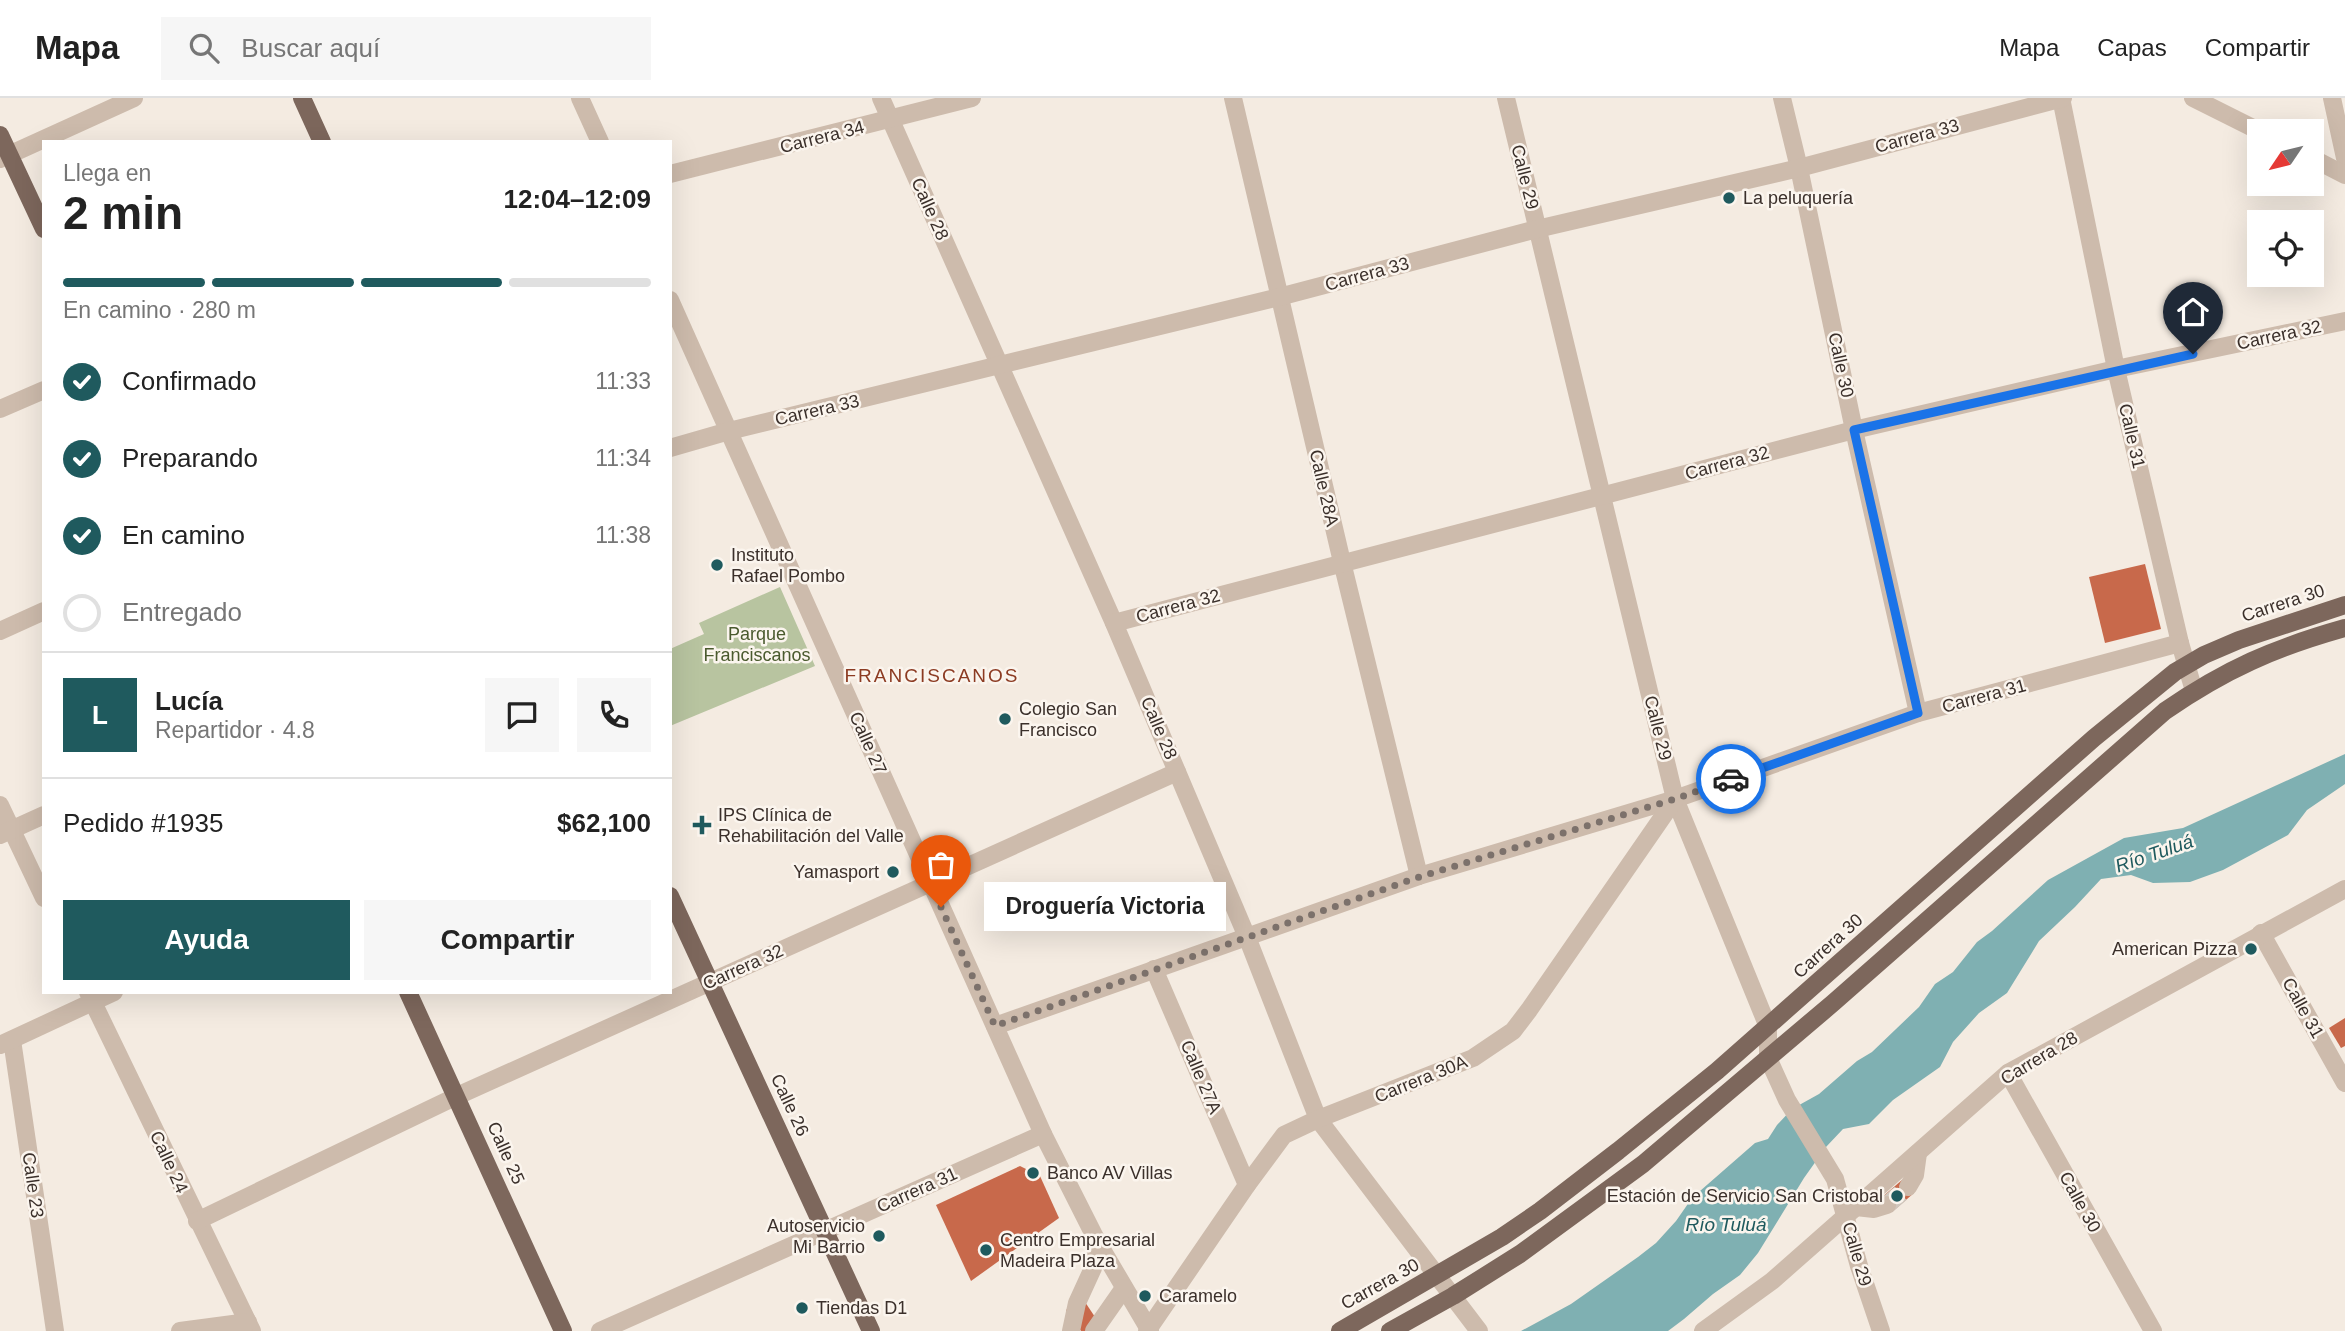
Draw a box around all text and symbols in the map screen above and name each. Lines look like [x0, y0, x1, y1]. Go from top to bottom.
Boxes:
search box [161, 17, 651, 80]
text: Mapa [35, 29, 119, 66]
icon: search [185, 29, 223, 67]
text: Buscar aquí [241, 33, 380, 63]
text: Mapa [1999, 34, 2059, 61]
text: Capas [2097, 34, 2167, 61]
text: Compartir [2205, 34, 2310, 61]
street label: Carrera 33 [1873, 115, 1961, 157]
street label: Carrera 34 [778, 117, 866, 157]
north arrow [2247, 119, 2324, 196]
map controls [2247, 119, 2324, 287]
street label: Calle 29 [1507, 143, 1543, 211]
text: Llega en [63, 160, 151, 186]
street label: Calle 28 [907, 175, 953, 243]
text: 12:04–12:09 [504, 184, 651, 214]
text: 2 min [63, 187, 183, 239]
place label: La peluquería [1743, 188, 1854, 208]
marker: La peluquería [1721, 190, 1737, 206]
button: locate [2247, 210, 2324, 287]
street label: Carrera 33 [1323, 253, 1411, 295]
pin [2163, 282, 2223, 354]
icon: home [2174, 293, 2212, 331]
text: En camino · 280 m [63, 297, 256, 323]
street label: Carrera 32 [2235, 316, 2323, 354]
street label: Calle 30 [1824, 331, 1858, 399]
icon: check [63, 363, 101, 401]
text: Confirmado [122, 366, 256, 396]
text: 11:33 [595, 368, 651, 394]
street label: Carrera 33 [773, 391, 861, 429]
street label: Calle 31 [2115, 402, 2149, 470]
icon: check [63, 440, 101, 478]
street label: Carrera 32 [1683, 442, 1771, 484]
text: Preparando [122, 443, 258, 473]
text: 11:34 [595, 445, 651, 471]
street label: Calle 28A [1305, 448, 1343, 528]
icon: check [63, 517, 101, 555]
text: En camino [122, 520, 245, 550]
text: 11:38 [595, 522, 651, 548]
place label: Instituto Rafael Pombo [731, 545, 845, 586]
marker: Instituto Rafael Pombo [709, 557, 725, 573]
street label: Carrera 30 [2239, 580, 2327, 626]
street label: Carrera 32 [1134, 585, 1222, 627]
text: Entregado [122, 597, 242, 627]
park label: Parque Franciscanos [703, 624, 811, 665]
district label: FRANCISCANOS [845, 665, 1019, 686]
street label: Carrera 31 [1940, 675, 2028, 717]
button: chat [485, 678, 559, 752]
button: phone [577, 678, 651, 752]
text: Lucía [155, 686, 223, 716]
street label: Calle 28 [1137, 694, 1181, 762]
street label: Calle 29 [1640, 694, 1676, 762]
place label: Colegio San Francisco [1019, 699, 1117, 740]
text: L [92, 700, 108, 730]
street label: Calle 27 [845, 709, 891, 777]
marker: Colegio San Francisco [997, 711, 1013, 727]
text: Repartidor · 4.8 [155, 717, 315, 743]
courier [1696, 744, 1766, 814]
icon: car [1712, 760, 1750, 798]
place label: IPS Clínica de Rehabilitación del Valle [718, 805, 904, 846]
text: Pedido #1935 [63, 808, 223, 838]
text: $62,100 [557, 808, 651, 838]
marker: IPS Clínica de Rehabilitación del Valle [692, 815, 712, 835]
water label: Río Tuluá [2112, 830, 2196, 877]
pin [911, 835, 971, 907]
icon: bag [922, 846, 960, 884]
place label: Yamasport [793, 862, 879, 882]
marker: Yamasport [885, 864, 901, 880]
callout: Droguería Victoria [983, 882, 1224, 932]
text: Droguería Victoria [1006, 893, 1204, 919]
button: Ayuda [63, 900, 350, 980]
button: Compartir [364, 900, 651, 980]
street label: Carrera 30 [1789, 910, 1867, 982]
place label: American Pizza [2112, 939, 2238, 959]
street label: Carrera 32 [700, 940, 786, 994]
marker: American Pizza [2243, 941, 2259, 957]
street label: Calle 31 [2278, 974, 2328, 1042]
street label: Carrera 28 [1997, 1027, 2081, 1089]
street label: Calle 27A [1177, 1037, 1225, 1117]
street label: Carrera 30A [1372, 1051, 1470, 1107]
street label: Calle 26 [767, 1071, 813, 1139]
street label: Calle 25 [483, 1119, 529, 1187]
street label: Calle 24 [146, 1128, 192, 1196]
street label: Calle 23 [19, 1151, 47, 1219]
street label: Carrera 31 [874, 1163, 960, 1217]
place label: Banco AV Villas [1047, 1163, 1172, 1183]
marker: Banco AV Villas [1025, 1165, 1041, 1181]
street label: Calle 30 [2055, 1168, 2105, 1236]
place label: Estación de Servicio San Cristobal [1607, 1186, 1883, 1206]
marker: Estación de Servicio San Cristobal [1889, 1188, 1905, 1204]
water label: Río Tuluá [1686, 1214, 1766, 1235]
place label: Autoservicio Mi Barrio [767, 1216, 865, 1257]
street label: Calle 29 [1838, 1219, 1876, 1289]
marker: Autoservicio Mi Barrio [871, 1228, 887, 1244]
place label: Centro Empresarial Madeira Plaza [1000, 1230, 1155, 1271]
marker: Centro Empresarial Madeira Plaza [978, 1242, 994, 1258]
street label: Carrera 30 [1338, 1254, 1422, 1314]
place label: Caramelo [1159, 1286, 1237, 1306]
marker: Caramelo [1137, 1288, 1153, 1304]
place label: Tiendas D1 [816, 1298, 907, 1318]
marker: Tiendas D1 [794, 1300, 810, 1316]

